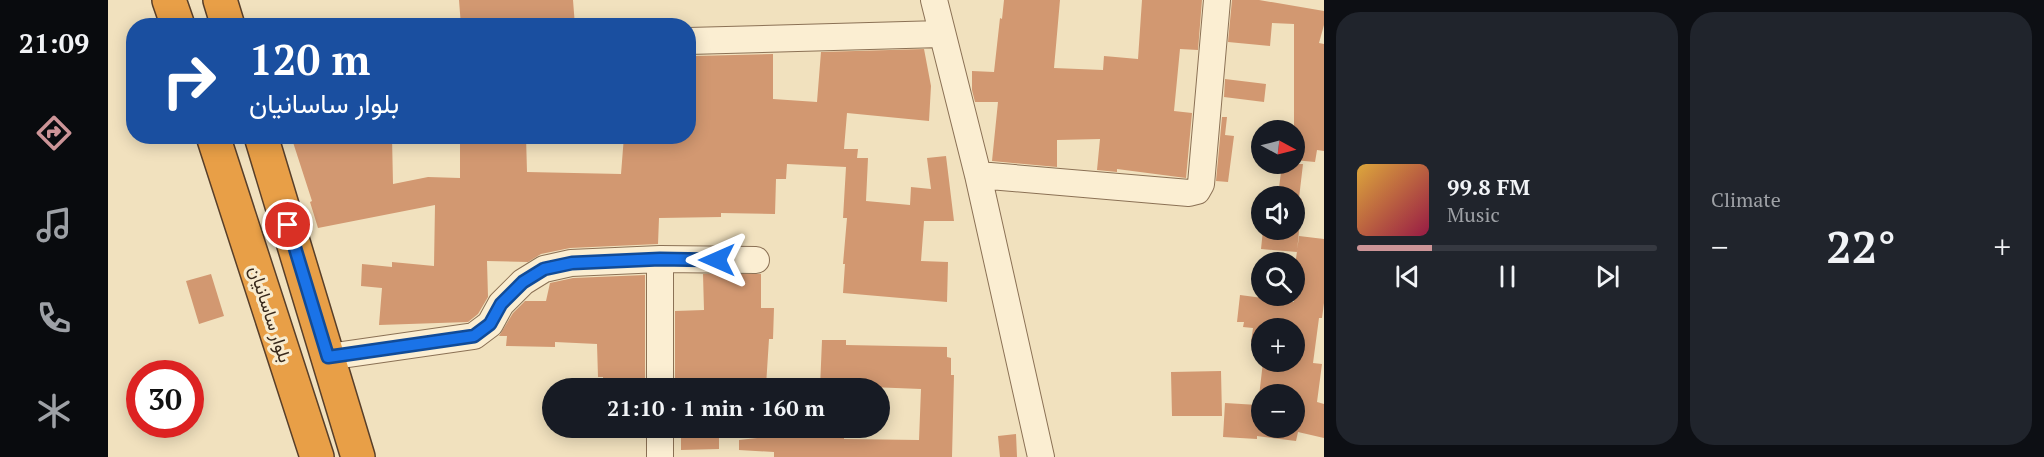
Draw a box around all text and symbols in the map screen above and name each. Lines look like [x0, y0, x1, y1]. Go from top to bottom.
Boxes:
text: 21:09 [19, 25, 89, 61]
text: 120 m [249, 31, 370, 87]
icon: right [150, 42, 228, 120]
text: بلوار ساسانیان [249, 85, 399, 121]
icon: directions [33, 112, 75, 154]
north arrow [1251, 120, 1305, 174]
map controls [1251, 120, 1305, 438]
text: 99.8 FM [1447, 172, 1530, 201]
button: sound [1251, 186, 1305, 240]
text: Climate [1711, 186, 1781, 213]
pin [262, 199, 313, 250]
text: Music [1447, 201, 1500, 228]
icon: music [33, 204, 75, 246]
icon: arrive [271, 208, 304, 241]
text: 22° [1826, 216, 1896, 276]
text: − [1711, 225, 1729, 268]
text: + [1993, 225, 2011, 268]
position arrow [685, 228, 749, 292]
button: search [1251, 252, 1305, 306]
icon: previous [1391, 260, 1424, 293]
icon: pause [1491, 260, 1524, 293]
icon: next [1591, 260, 1624, 293]
street label: بلوار ساسانیان [244, 263, 298, 365]
icon: phone [33, 297, 75, 339]
button: + [1251, 318, 1305, 372]
speed limit sign: 30 [126, 360, 204, 438]
button: − [1251, 384, 1305, 438]
icon: climate [33, 390, 75, 432]
text: 21:10 · 1 min · 160 m [607, 393, 825, 422]

